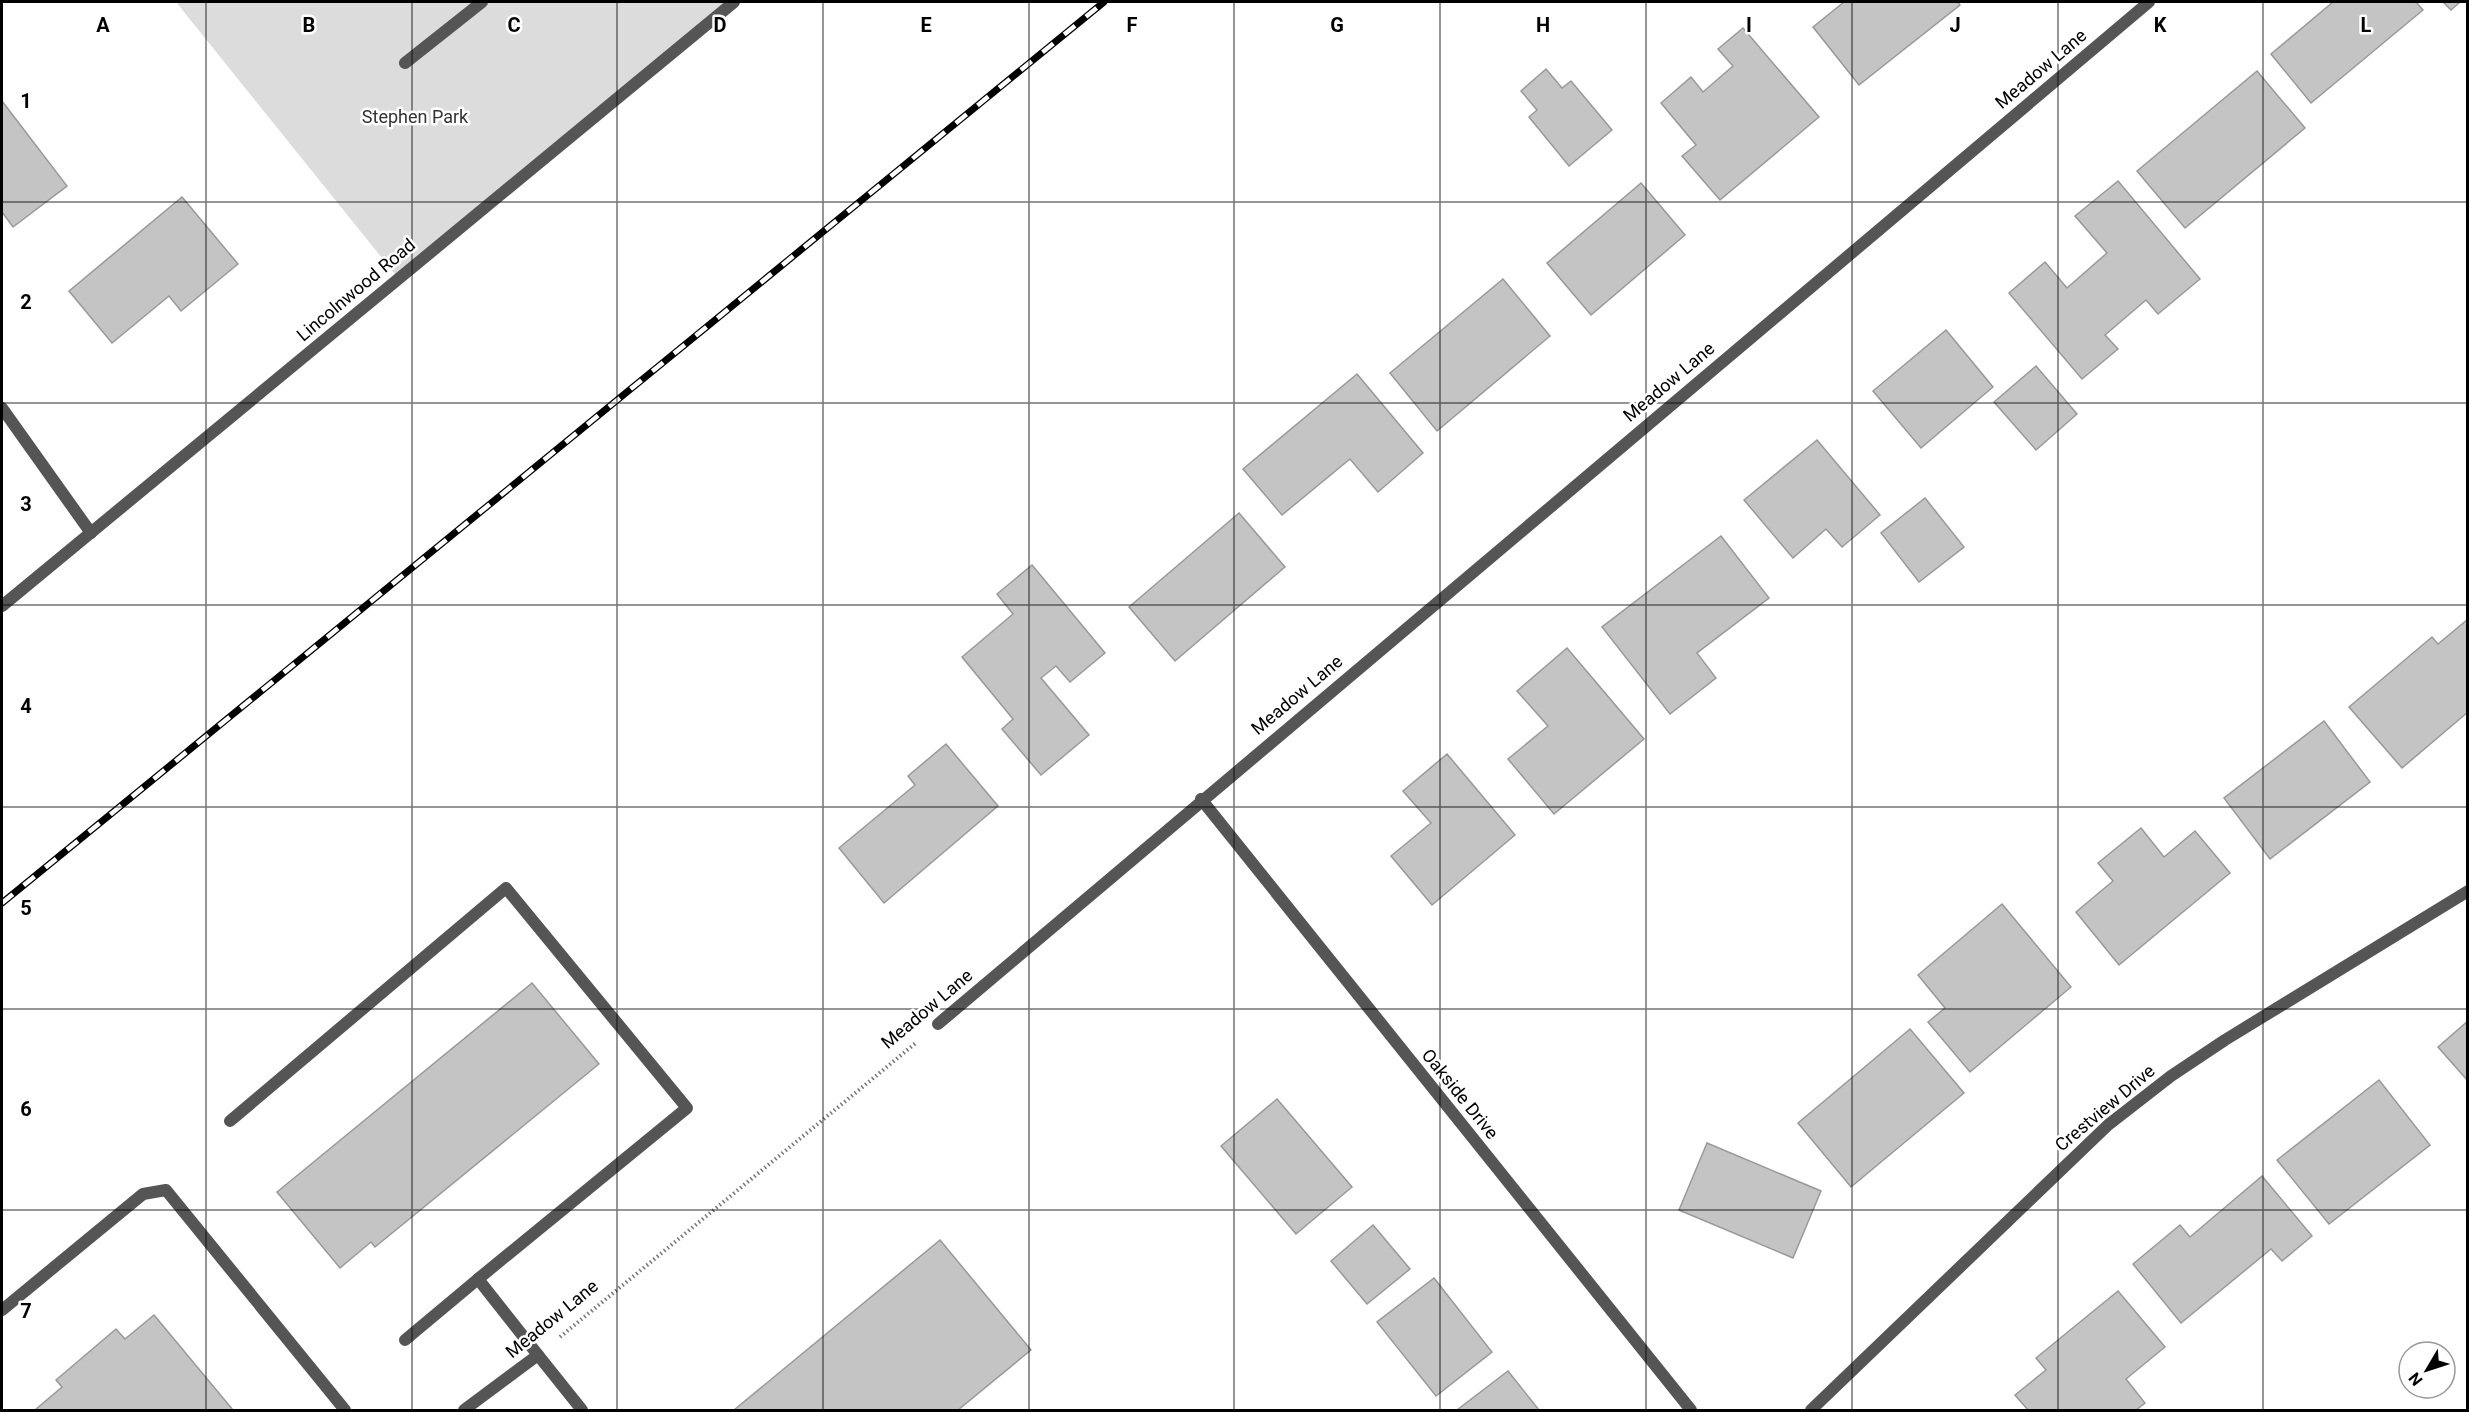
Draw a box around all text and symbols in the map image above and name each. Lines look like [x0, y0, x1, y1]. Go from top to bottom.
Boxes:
text: A [96, 13, 110, 37]
text: B [303, 13, 315, 37]
text: C [507, 13, 521, 37]
text: D [714, 13, 727, 37]
text: E [920, 13, 932, 37]
text: F [1127, 13, 1138, 37]
text: G [1330, 13, 1344, 37]
text: H [1536, 13, 1550, 37]
text: I [1746, 13, 1752, 37]
text: J [1949, 13, 1961, 37]
text: K [2154, 13, 2167, 37]
text: L [2361, 13, 2372, 37]
street label: Meadow Lane [1991, 24, 2090, 113]
text: 1 [20, 89, 32, 113]
park label: Stephen Park [362, 106, 469, 127]
street label: Lincolnwood Road [292, 234, 419, 345]
text: 2 [20, 290, 32, 314]
street label: Meadow Lane [1619, 337, 1718, 426]
text: 3 [20, 492, 32, 516]
street label: Meadow Lane [1247, 650, 1346, 739]
text: 4 [20, 694, 32, 718]
text: 5 [20, 896, 32, 920]
street label: Meadow Lane [877, 964, 976, 1053]
street label: Oakside Drive [1418, 1044, 1503, 1143]
street label: Crestview Drive [2051, 1060, 2159, 1155]
text: 6 [20, 1097, 32, 1121]
street label: Meadow Lane [501, 1275, 602, 1362]
text: 7 [20, 1299, 32, 1323]
north arrow [2397, 1340, 2457, 1400]
text: N [2405, 1369, 2427, 1389]

